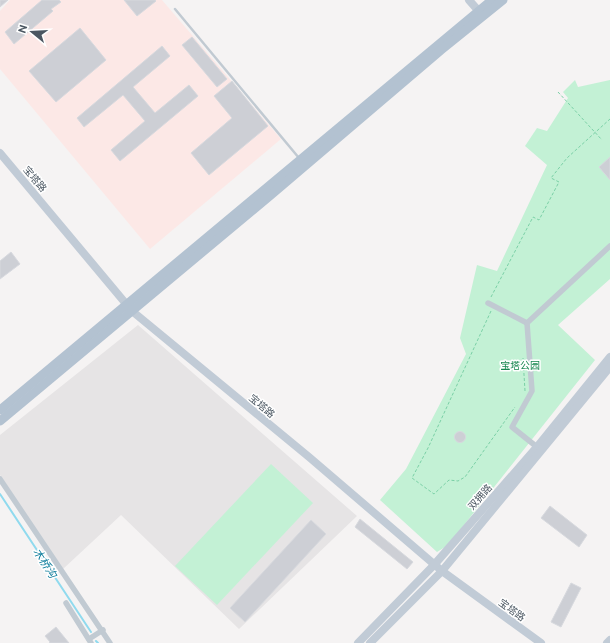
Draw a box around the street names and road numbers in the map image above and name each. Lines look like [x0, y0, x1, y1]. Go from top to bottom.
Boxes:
street label: 宝塔路 [21, 164, 49, 194]
street label: 宝塔路 [247, 392, 277, 420]
street label: 双拥路 [466, 482, 494, 512]
street label: 宝塔路 [497, 597, 527, 623]

